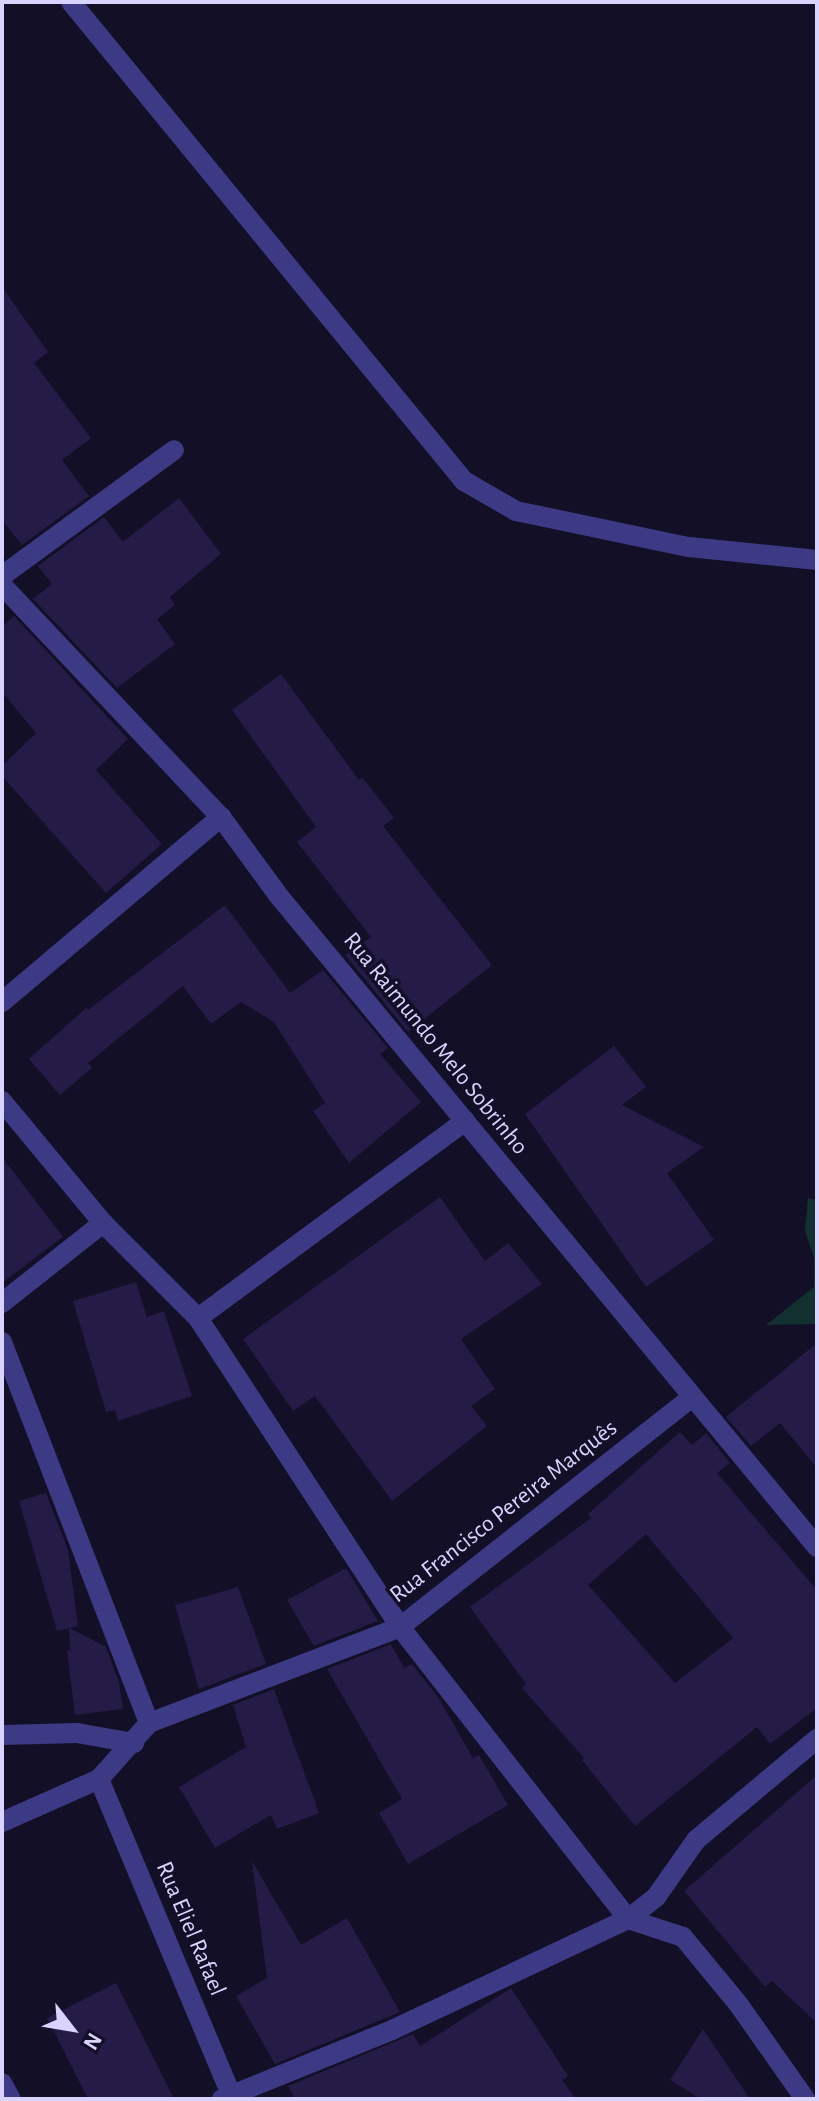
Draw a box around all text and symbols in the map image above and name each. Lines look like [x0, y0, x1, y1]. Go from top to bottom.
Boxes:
street label: Rua Raimundo Melo Sobrinho [336, 927, 534, 1161]
street label: Rua Francisco Pereira Marquês [385, 1414, 623, 1610]
street label: Rua Eliel Rafael [149, 1857, 231, 2001]
north arrow [32, 1989, 112, 2069]
text: N [79, 2029, 106, 2054]

